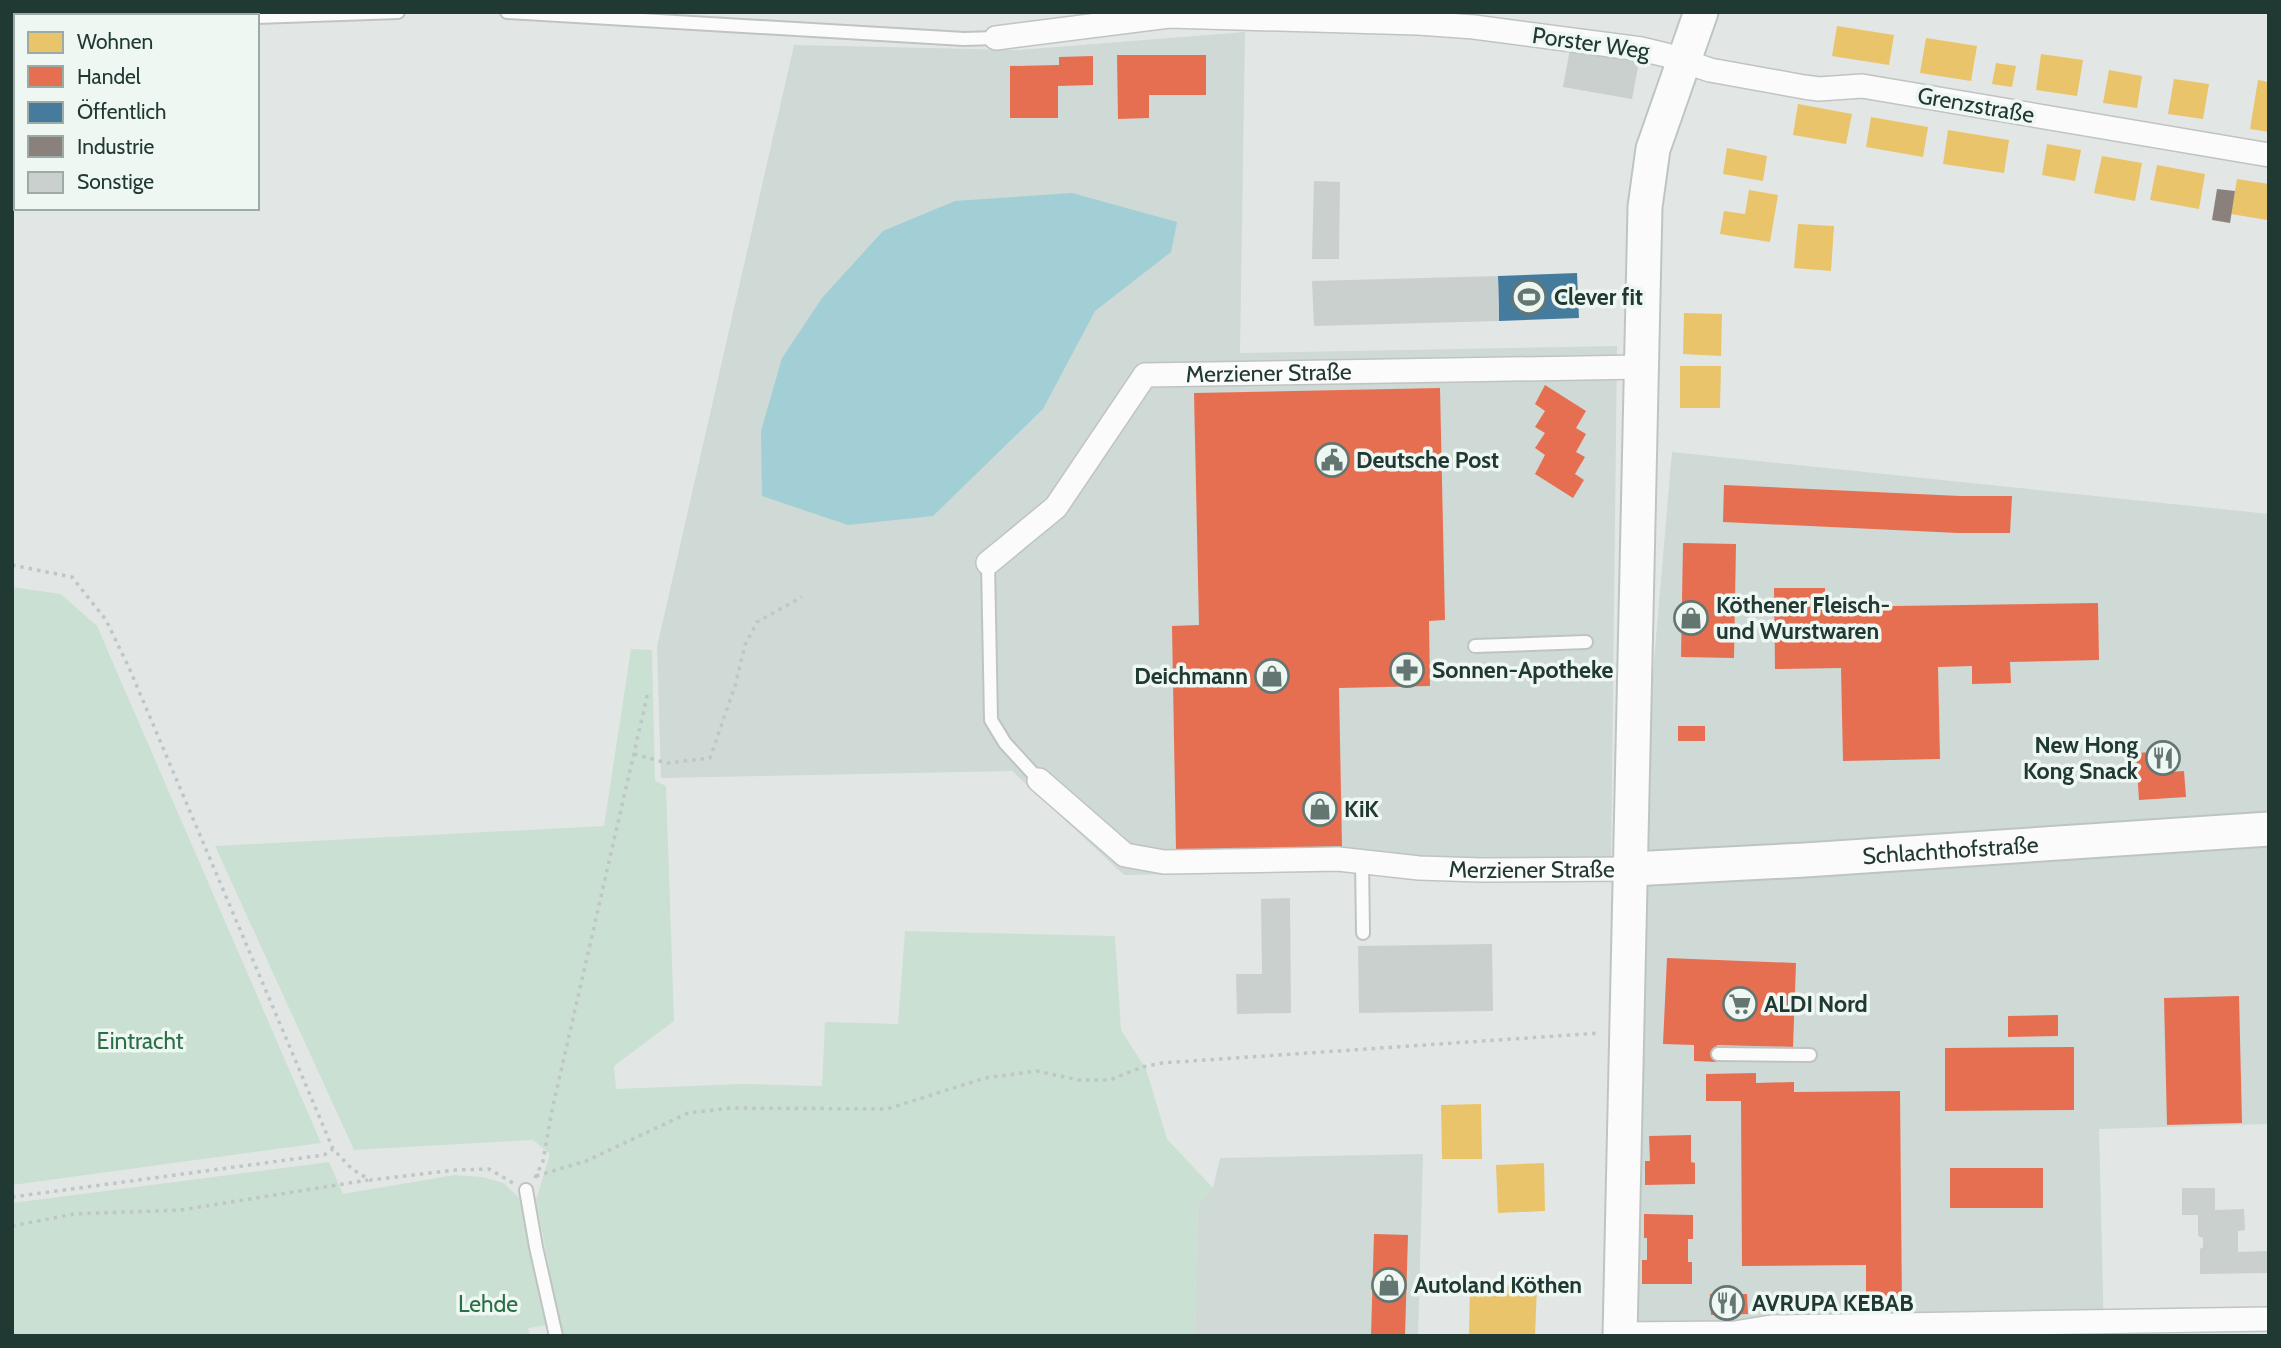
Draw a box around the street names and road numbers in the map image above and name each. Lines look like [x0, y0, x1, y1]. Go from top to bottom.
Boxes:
street label: Porster Weg [1530, 21, 1652, 65]
street label: Grenzstraße [1915, 81, 2037, 129]
street label: Merziener Straße [1185, 358, 1352, 388]
street label: Schlachthofstraße [1862, 830, 2040, 870]
street label: Merziener Straße [1448, 855, 1615, 884]

